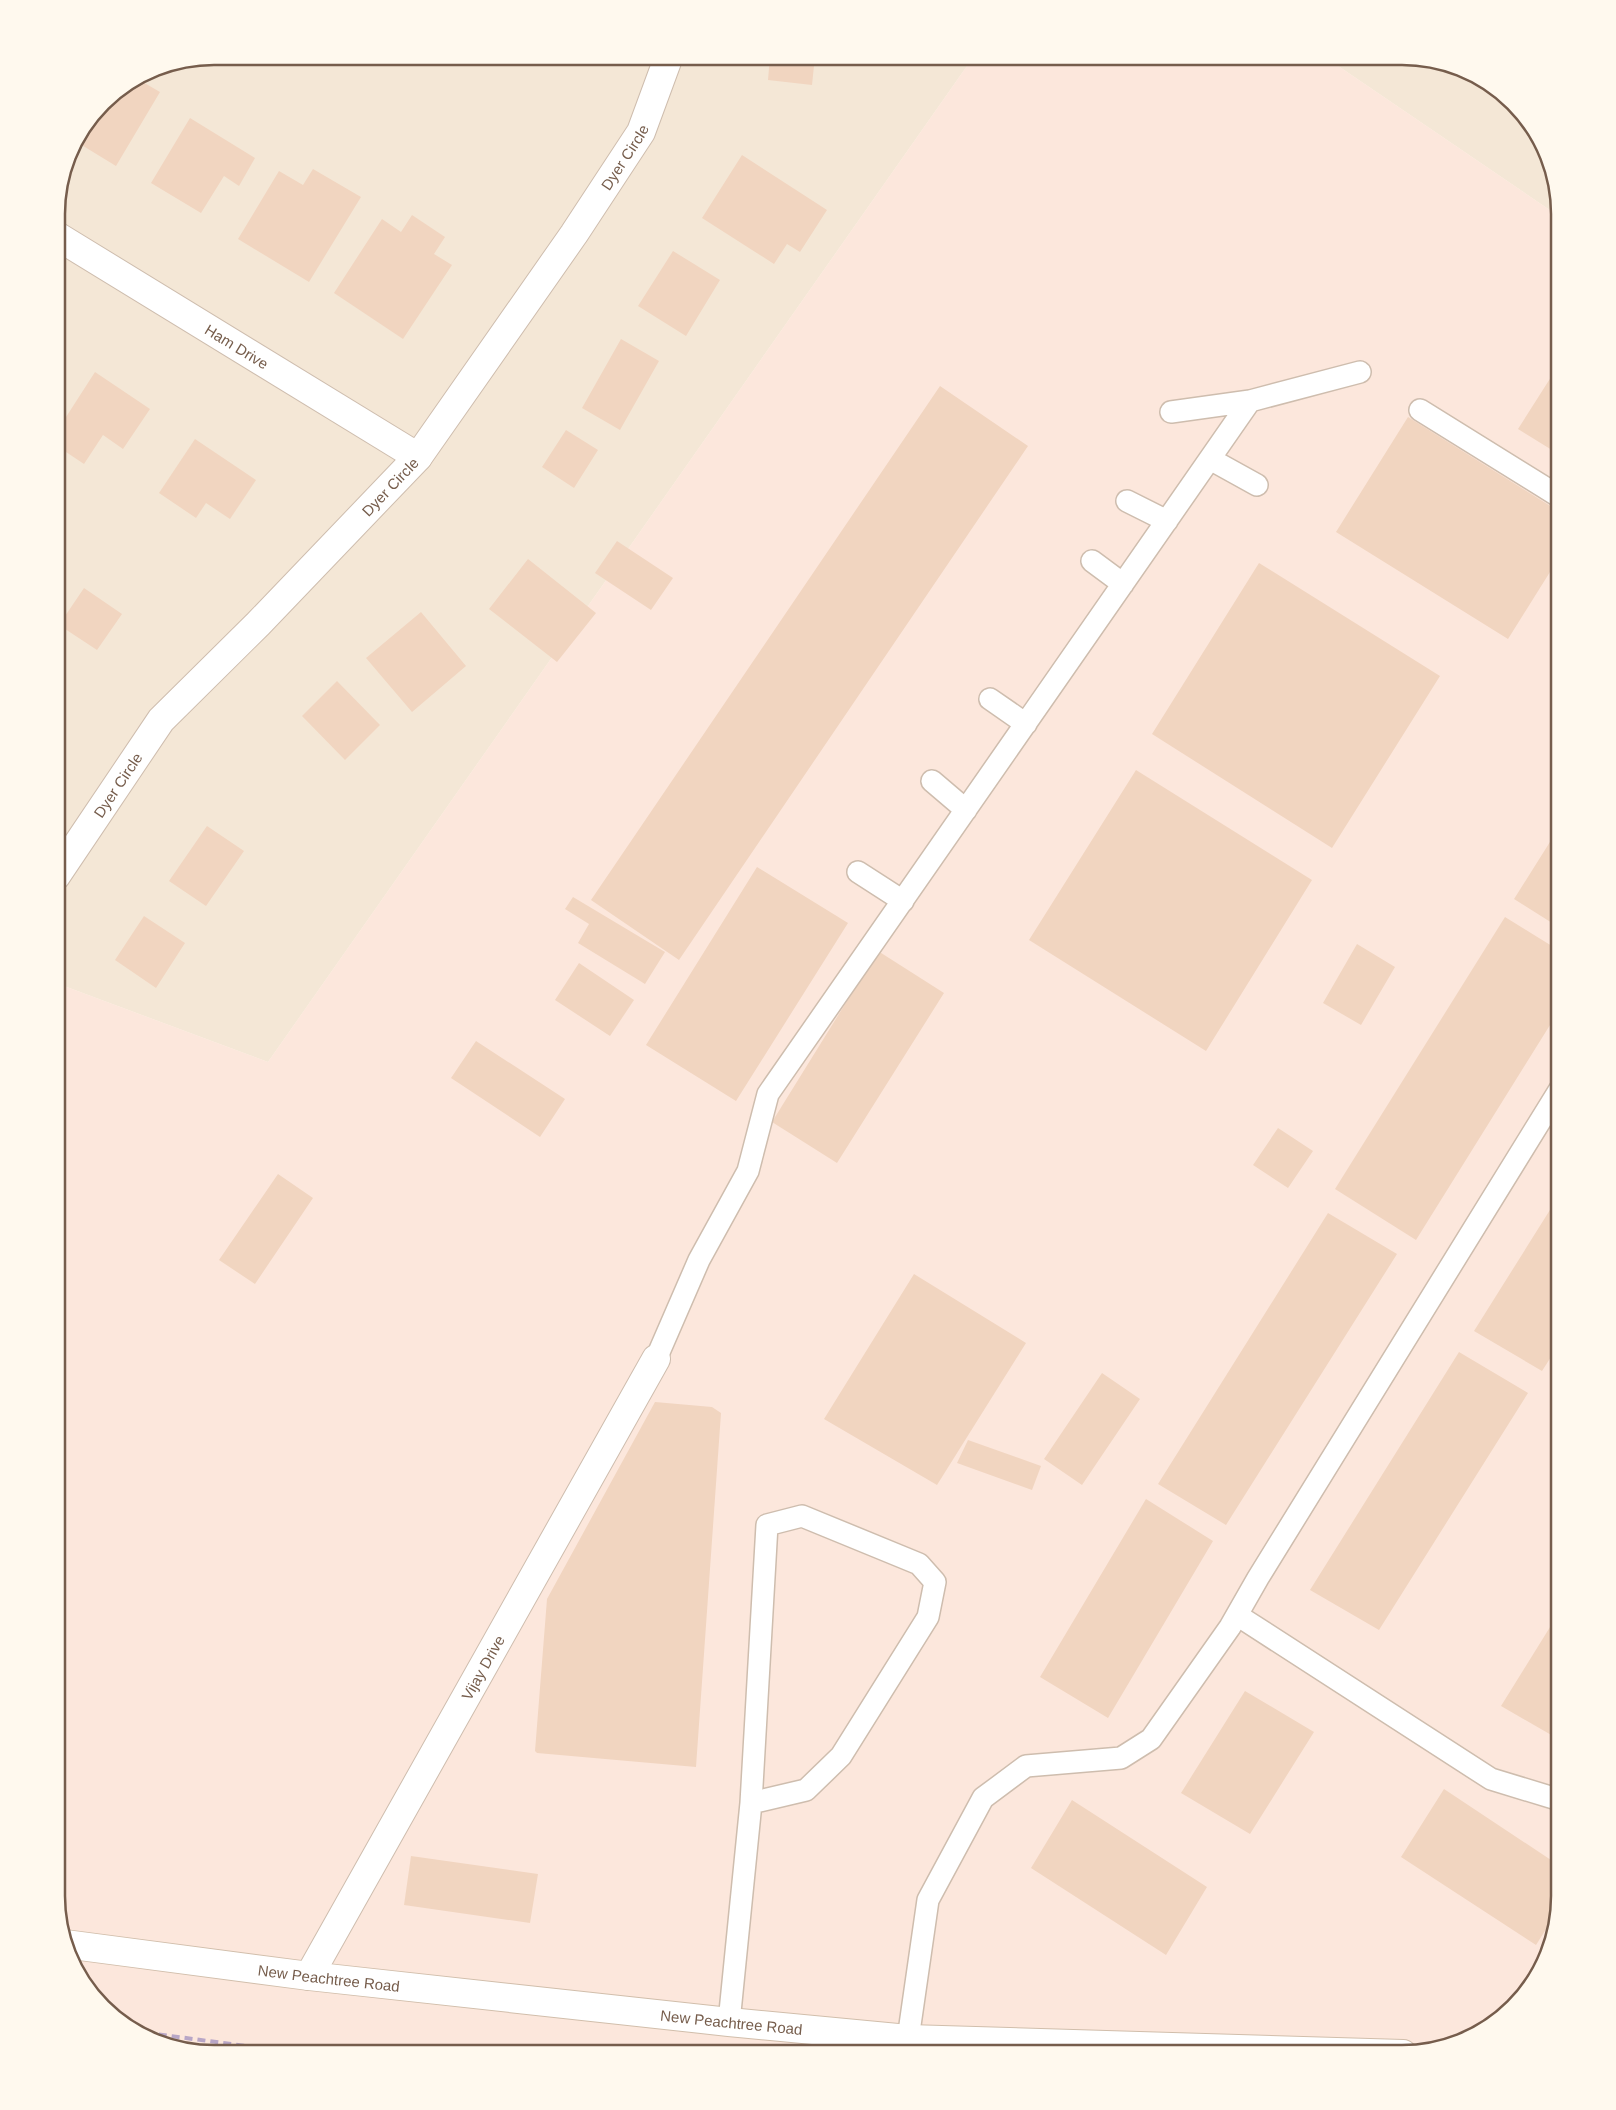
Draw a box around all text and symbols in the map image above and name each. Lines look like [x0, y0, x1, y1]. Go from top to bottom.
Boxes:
street label: Dyer Circle [597, 122, 651, 193]
street label: Ham Drive [202, 320, 272, 372]
street label: Dyer Circle [358, 454, 422, 519]
street label: Dyer Circle [90, 749, 145, 820]
street label: Vijay Drive [458, 1632, 507, 1703]
street label: New Peachtree Road [257, 1961, 401, 1994]
street label: New Peachtree Road [660, 2006, 803, 2037]

